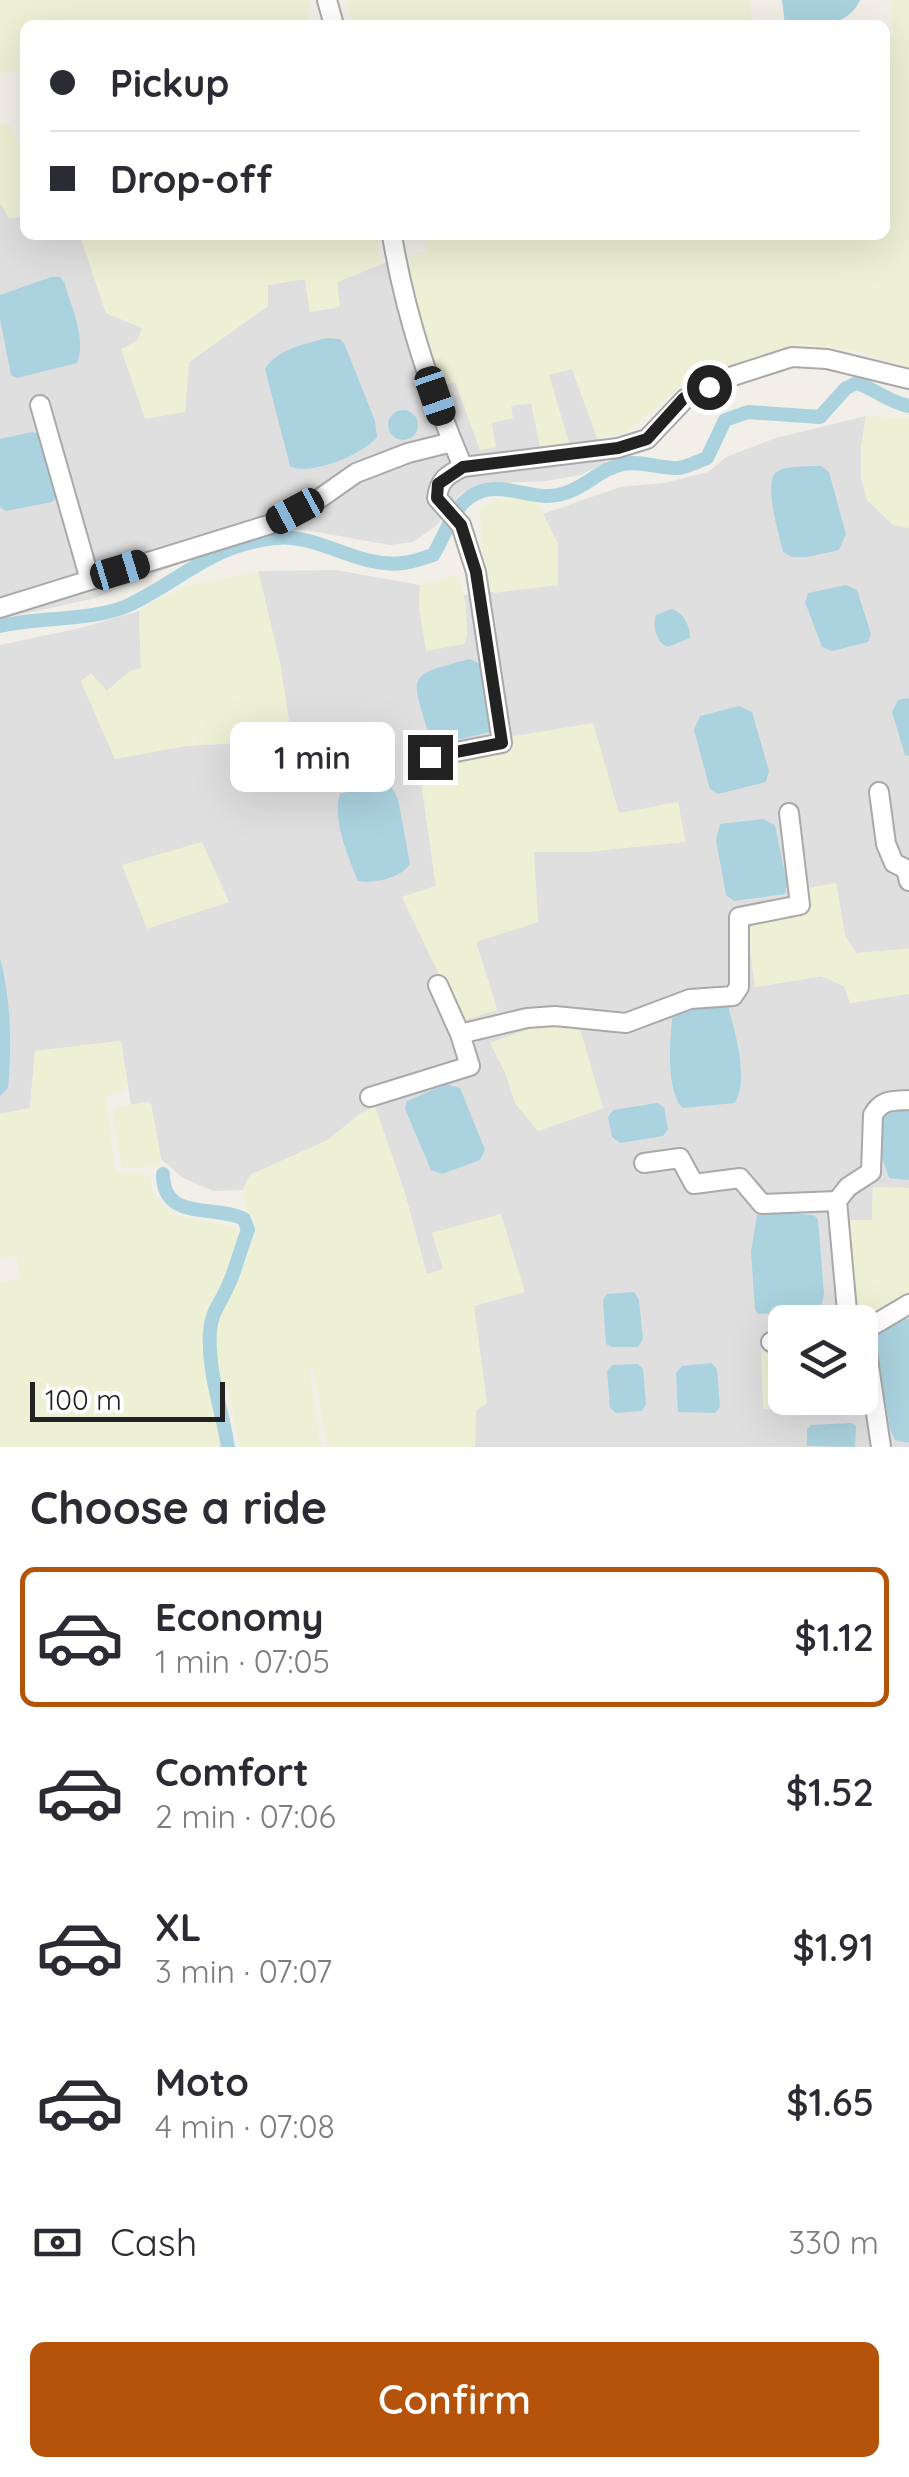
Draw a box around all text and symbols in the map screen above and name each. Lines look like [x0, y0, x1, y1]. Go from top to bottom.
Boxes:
text: Pickup [110, 59, 229, 107]
text: Drop-off [110, 155, 272, 203]
car [411, 363, 459, 429]
route start [687, 365, 732, 410]
car [261, 484, 329, 538]
car [87, 547, 153, 593]
callout: 1 min [230, 722, 395, 792]
route end [408, 735, 453, 780]
text: 1 min [274, 737, 351, 777]
map controls [768, 1305, 878, 1415]
button: layers [768, 1305, 878, 1415]
scale bar [30, 1377, 225, 1422]
text: 100 m [45, 1382, 122, 1417]
text: Choose a ride [30, 1479, 327, 1535]
icon: car [35, 1592, 125, 1682]
text: Economy [155, 1593, 324, 1641]
text: $1.12 [794, 1613, 874, 1661]
text: 1 min · 07:05 [155, 1641, 330, 1681]
icon: car [35, 1747, 125, 1837]
text: Comfort [155, 1748, 309, 1796]
text: $1.52 [786, 1768, 874, 1816]
text: 2 min · 07:06 [155, 1796, 336, 1836]
icon: car [35, 1902, 125, 1992]
text: XL [155, 1903, 201, 1951]
text: $1.91 [793, 1923, 874, 1971]
text: 3 min · 07:07 [155, 1951, 332, 1991]
icon: car [35, 2057, 125, 2147]
text: Moto [155, 2058, 249, 2106]
text: $1.65 [786, 2078, 874, 2126]
text: 4 min · 07:08 [155, 2106, 335, 2146]
icon: cash [30, 2215, 85, 2270]
text: Cash [110, 2218, 197, 2266]
text: 330 m [789, 2222, 879, 2262]
button: Confirm [30, 2342, 879, 2457]

